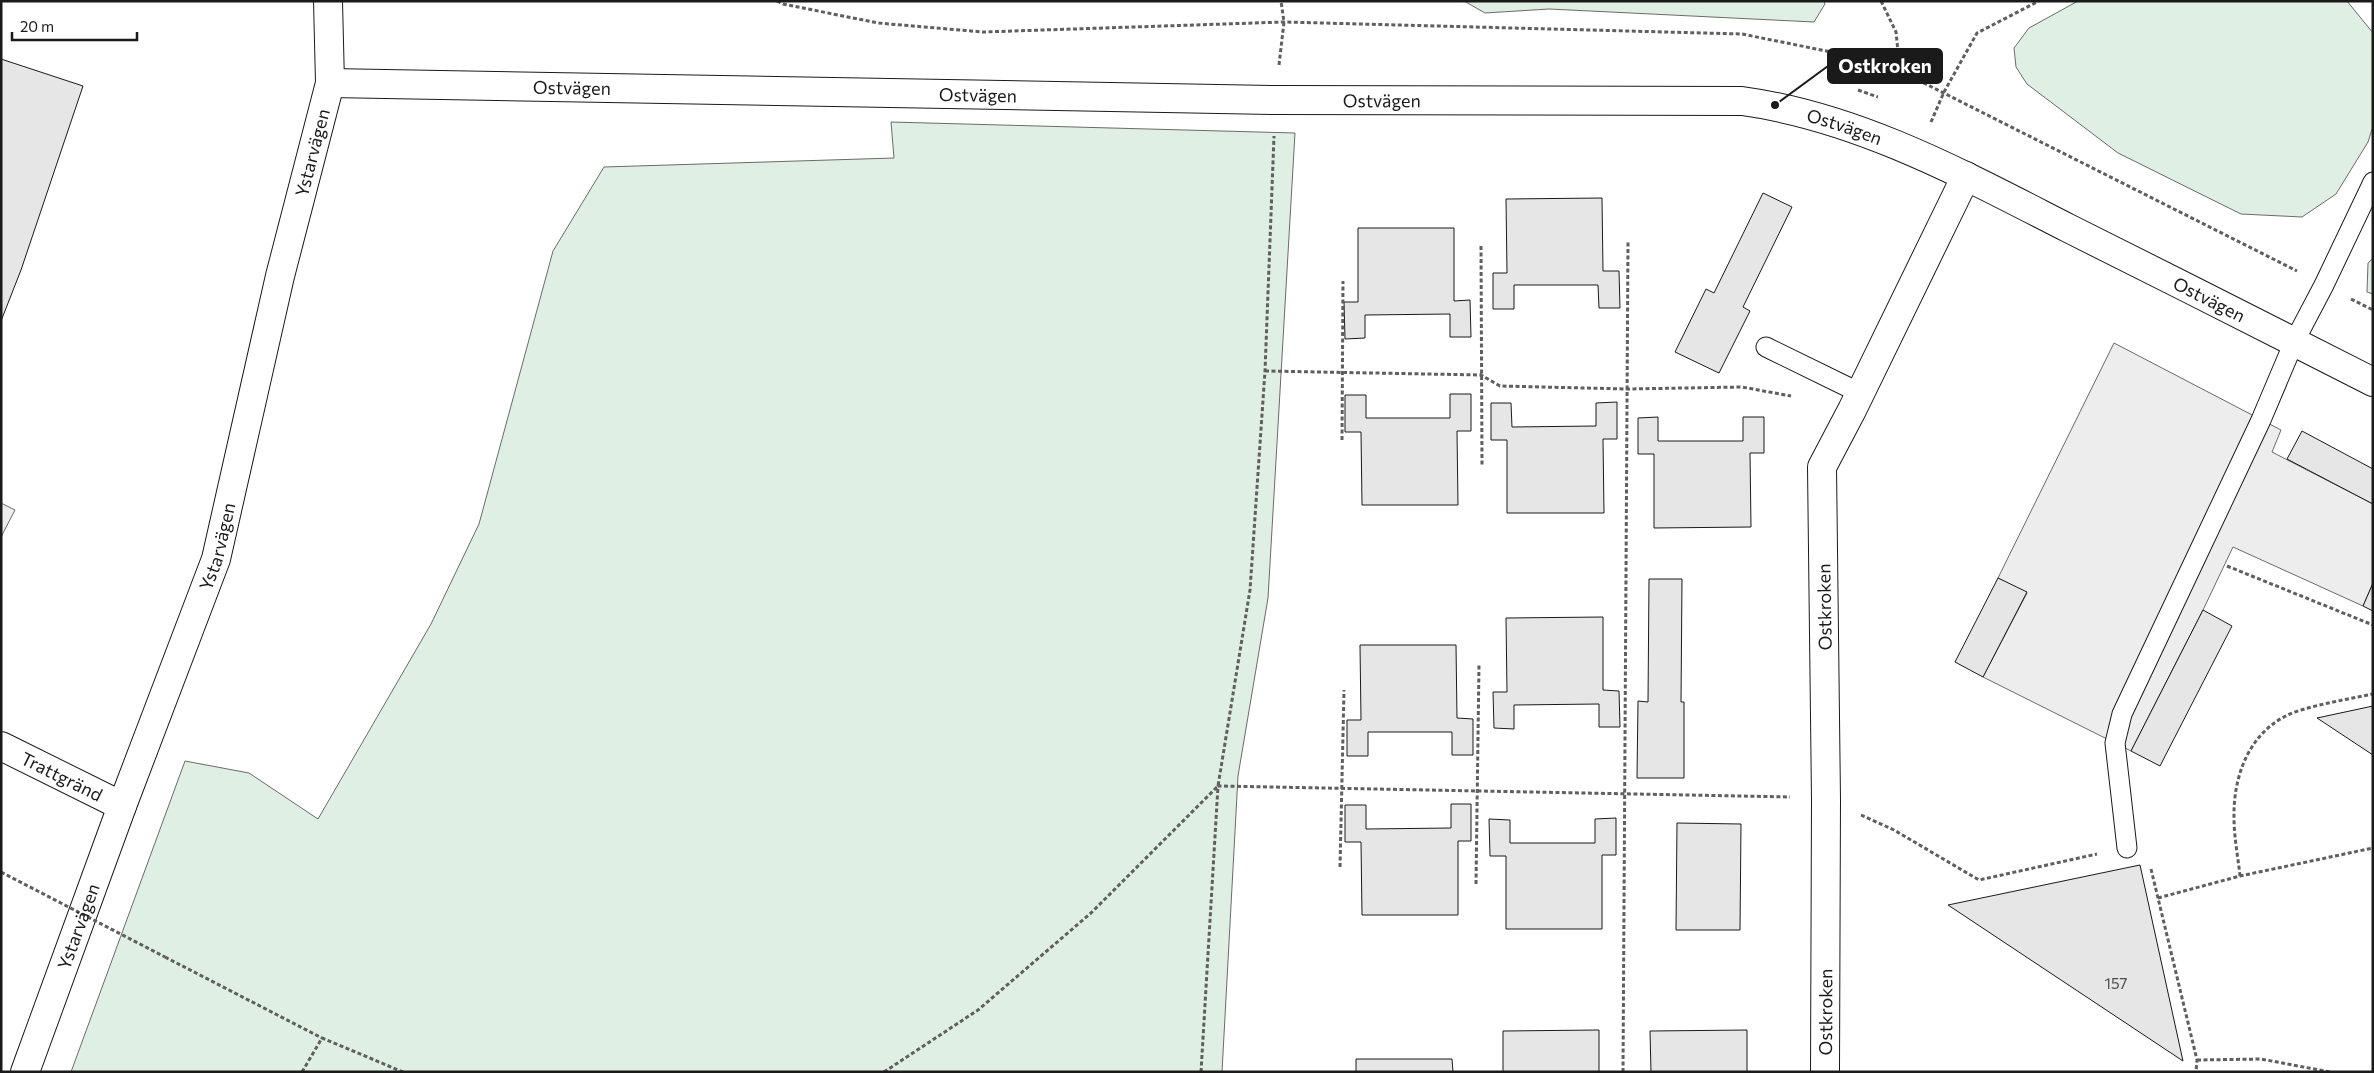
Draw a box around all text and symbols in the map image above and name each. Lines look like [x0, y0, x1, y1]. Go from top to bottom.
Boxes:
scale bar [12, 10, 138, 42]
text: 20 m [20, 17, 54, 35]
callout: Ostkroken [1828, 49, 1942, 83]
text: Ostkroken [1838, 54, 1932, 77]
street label: Ostvägen [533, 76, 611, 99]
street label: Ostvägen [939, 83, 1017, 106]
street label: Ostvägen [1343, 89, 1421, 111]
street label: Ostvägen [1804, 104, 1885, 149]
street label: Ystarvägen [290, 106, 334, 199]
street label: Ostvägen [2170, 272, 2249, 326]
street label: Ystarvägen [194, 500, 239, 593]
street label: Ostkroken [1812, 563, 1836, 651]
street label: Trattgränd [18, 747, 106, 806]
street label: Ystarvägen [52, 880, 104, 972]
street label: Ostkroken [1814, 969, 1836, 1055]
house number: 157 [2105, 974, 2128, 992]

